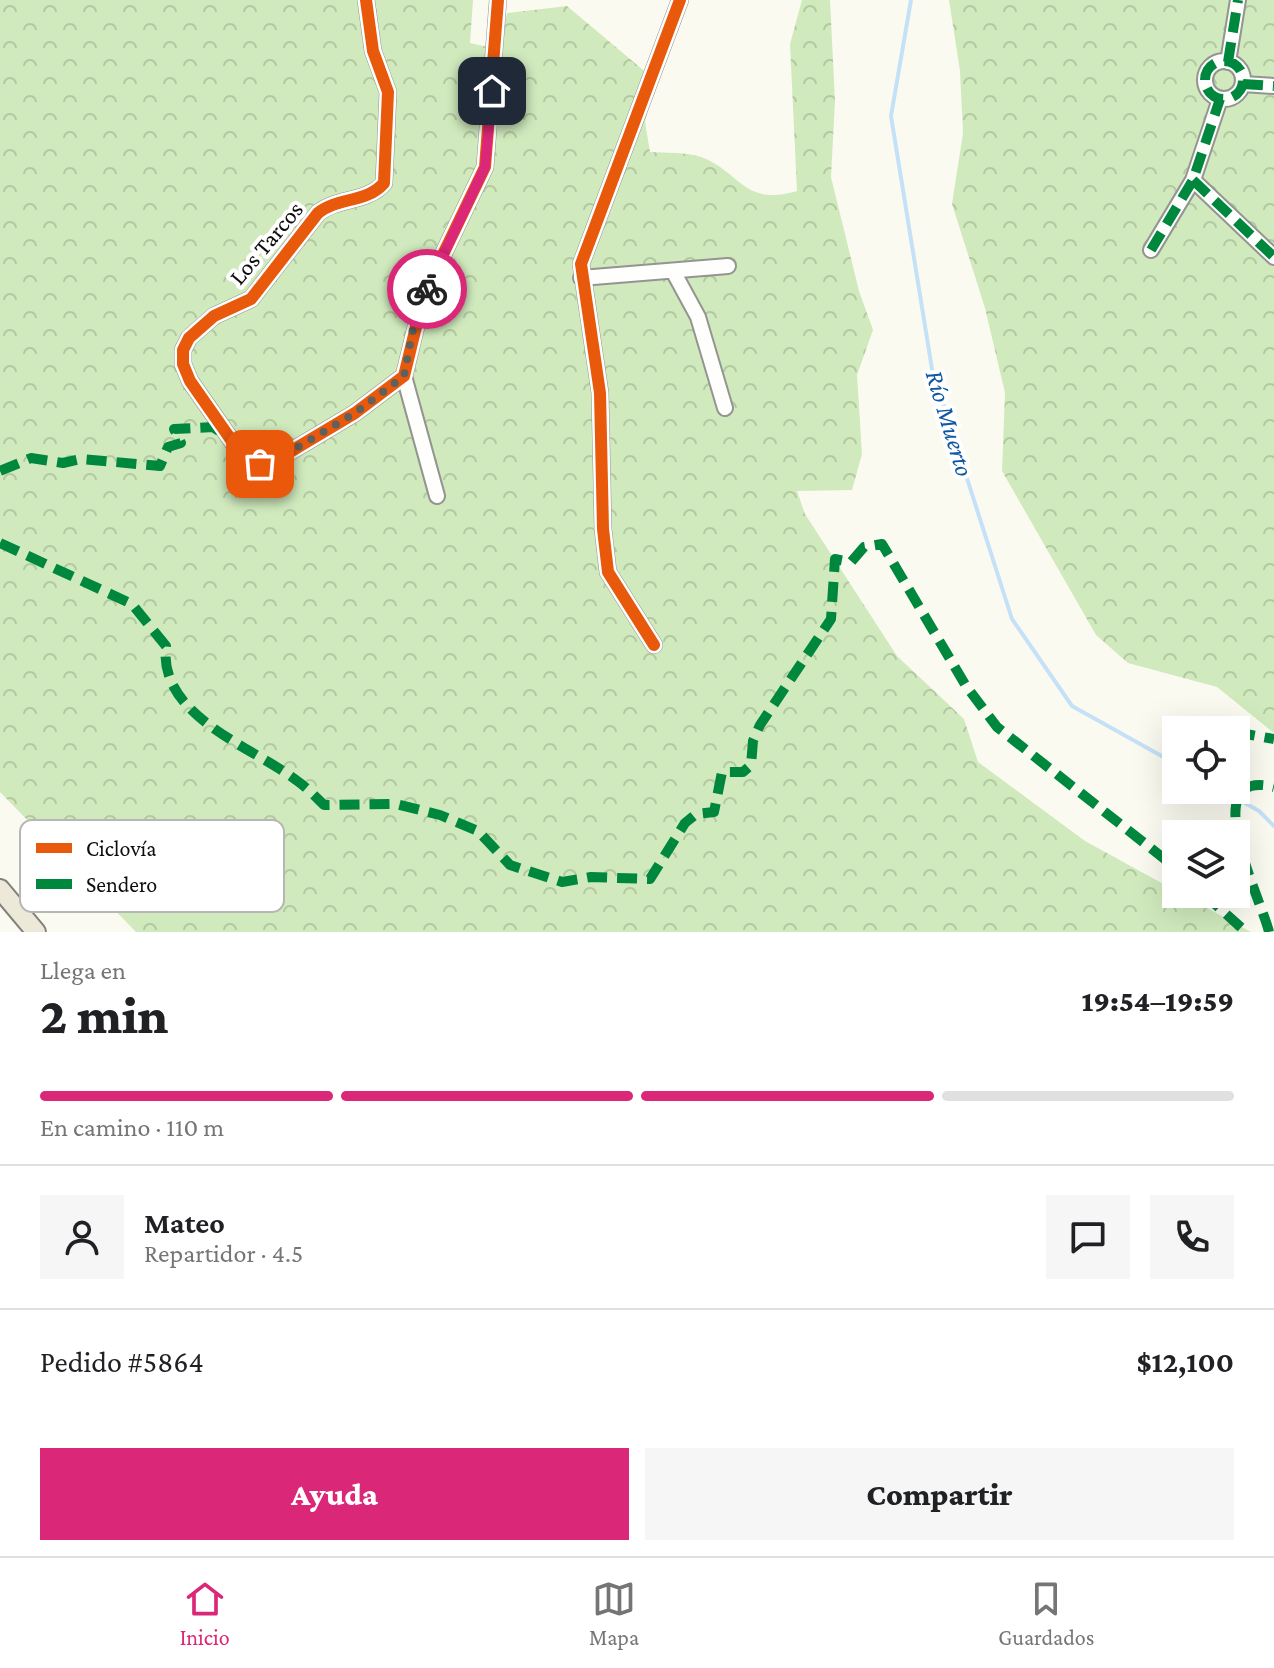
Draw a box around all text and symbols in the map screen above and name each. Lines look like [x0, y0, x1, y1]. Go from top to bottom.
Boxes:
pin [458, 57, 526, 125]
icon: home [470, 69, 514, 113]
street label: Los Tarcos [223, 196, 308, 290]
courier [387, 249, 467, 329]
icon: bike [405, 267, 449, 311]
water label: Río Muerto [920, 367, 979, 480]
pin [226, 430, 294, 498]
icon: bag [238, 442, 282, 486]
map controls [1162, 716, 1250, 908]
button: locate [1162, 716, 1250, 804]
legend [20, 820, 284, 912]
button: layers [1162, 820, 1250, 908]
text: Ciclovía [86, 836, 157, 861]
text: Sendero [86, 872, 157, 897]
text: Llega en [40, 956, 126, 985]
text: 19:54–19:59 [1081, 984, 1234, 1017]
text: 2 min [40, 986, 168, 1044]
text: En camino · 110 m [40, 1113, 224, 1142]
button: person [40, 1195, 124, 1279]
button: chat [1046, 1195, 1130, 1279]
button: phone [1150, 1195, 1234, 1279]
text: Mateo [144, 1206, 225, 1239]
text: Repartidor · 4.5 [144, 1239, 303, 1268]
text: Pedido #5864 [40, 1345, 204, 1378]
text: $12,100 [1136, 1345, 1234, 1378]
button: Ayuda [40, 1448, 629, 1540]
button: Compartir [645, 1448, 1234, 1540]
tab: Inicio [180, 1577, 230, 1650]
tab: Mapa [589, 1577, 639, 1650]
tab: Guardados [998, 1577, 1094, 1650]

